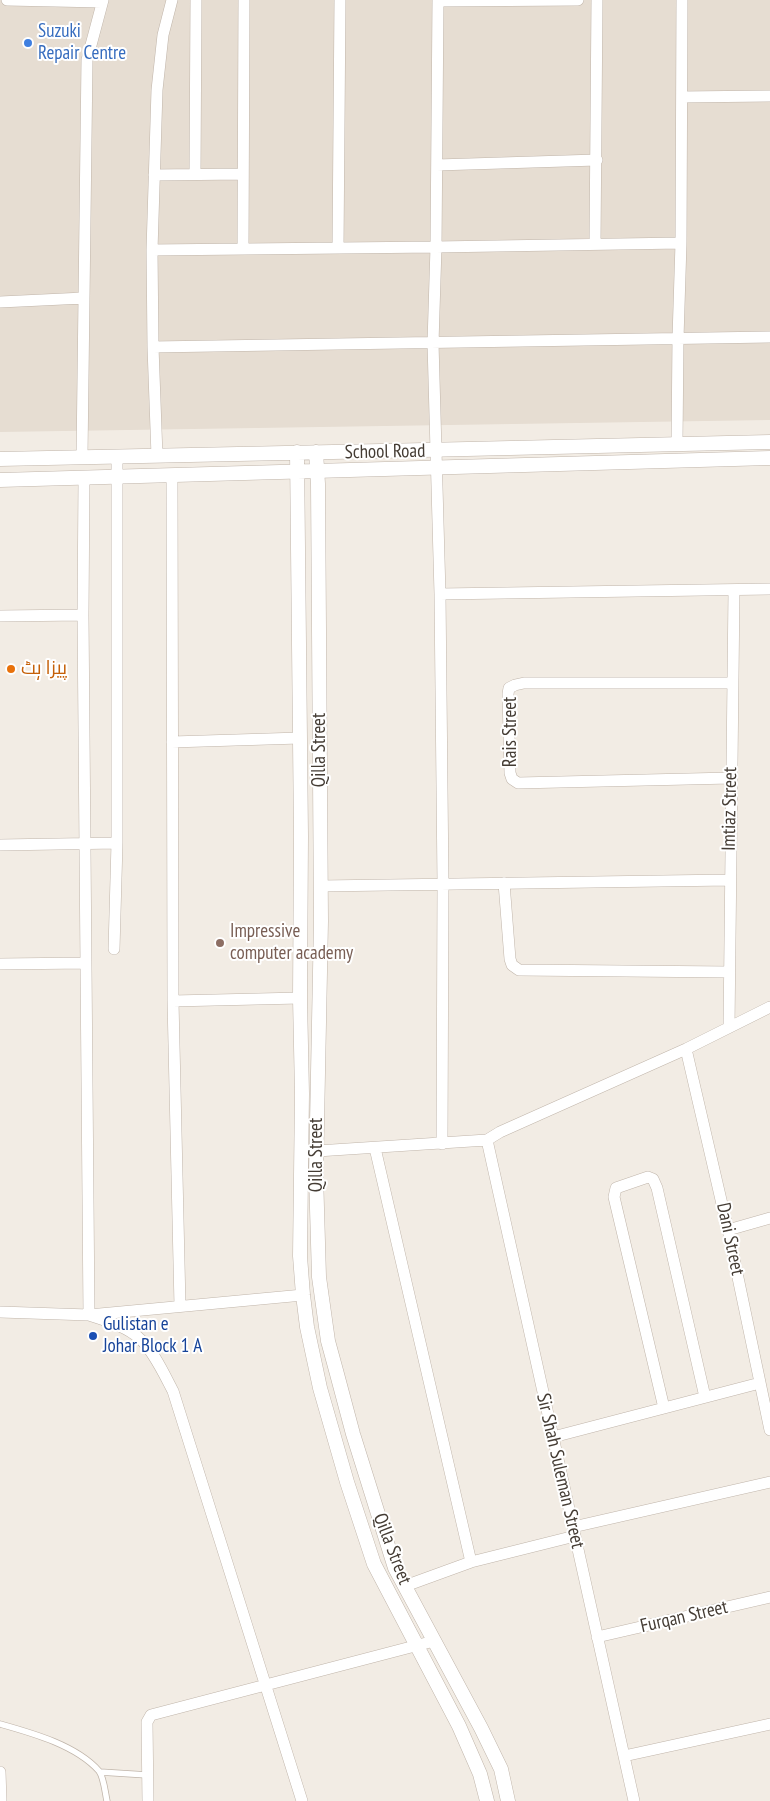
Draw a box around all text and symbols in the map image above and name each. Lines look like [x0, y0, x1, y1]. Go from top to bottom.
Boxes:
place label: Suzuki Repair Centre [38, 21, 126, 65]
marker: Suzuki Repair Centre [22, 37, 34, 49]
street label: School Road [345, 440, 425, 464]
place label: پیزا ہٹ [21, 658, 67, 680]
marker: پیزا ہٹ [5, 663, 17, 675]
street label: Rais Street [500, 697, 522, 767]
street label: Qilla Street [309, 713, 331, 787]
street label: Imtiaz Street [718, 767, 742, 851]
place label: Impressive computer academy [230, 921, 353, 965]
marker: Impressive computer academy [214, 937, 226, 949]
street label: Qilla Street [306, 1118, 328, 1192]
street label: Dani Street [711, 1201, 749, 1277]
place label: Gulistan e Johar Block 1 A [103, 1314, 202, 1358]
marker: Gulistan e Johar Block 1 A [87, 1330, 99, 1342]
street label: Sir Shah Suleman Street [531, 1391, 589, 1551]
street label: Qilla Street [368, 1510, 416, 1588]
street label: Furqan Street [638, 1596, 730, 1638]

